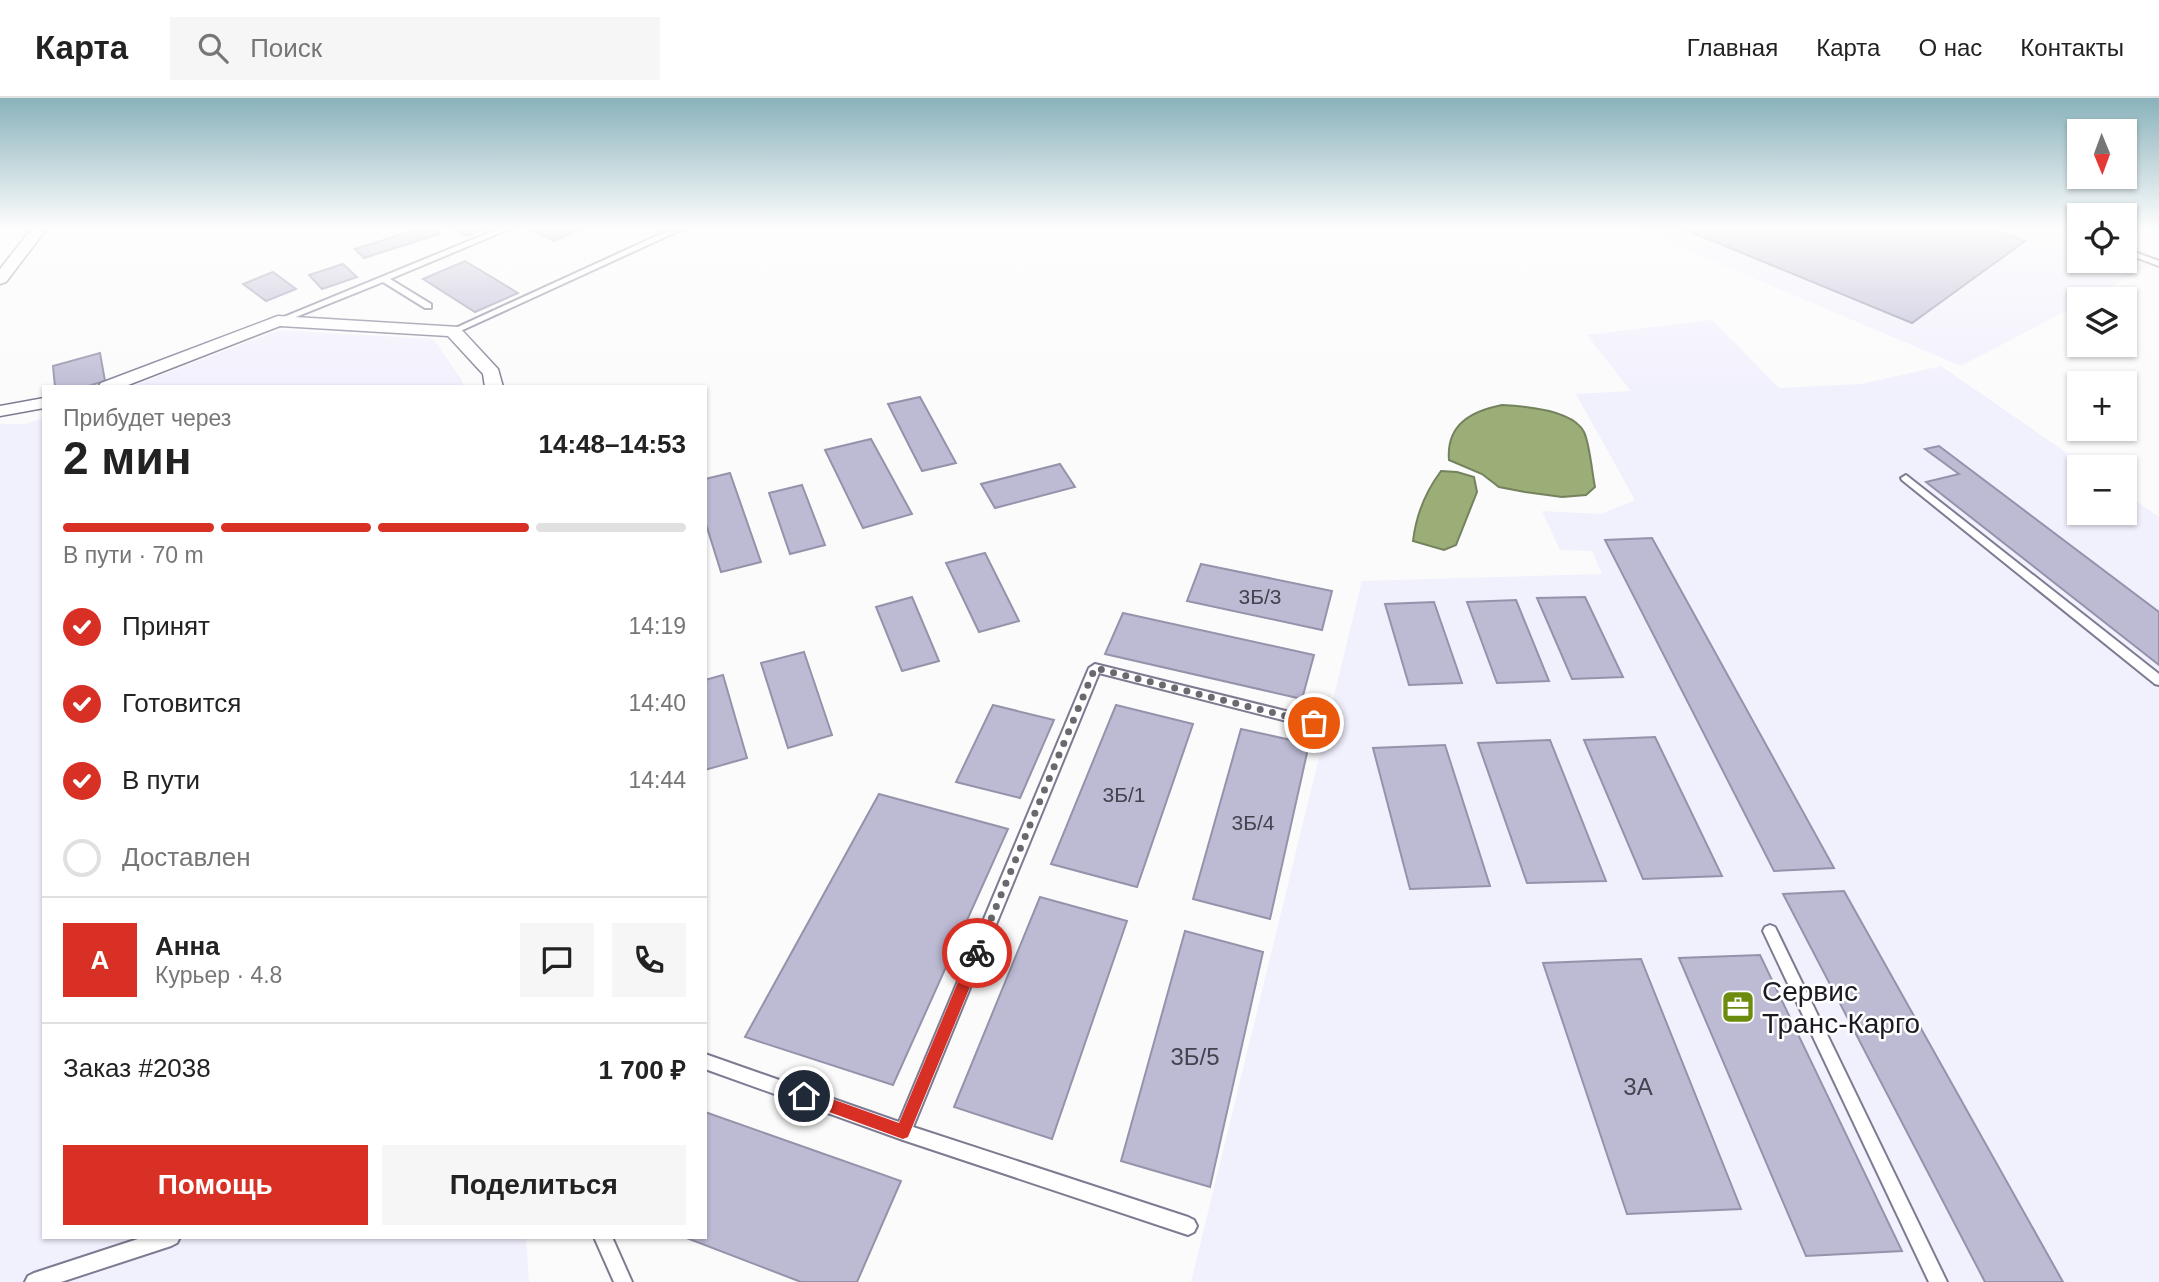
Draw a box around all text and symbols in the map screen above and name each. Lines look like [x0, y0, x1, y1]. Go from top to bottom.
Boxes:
search box [170, 17, 660, 80]
text: Карта [35, 29, 128, 66]
icon: search [194, 29, 232, 67]
text: Поиск [250, 33, 322, 63]
text: Главная [1687, 34, 1778, 61]
text: Карта [1816, 34, 1880, 61]
text: О нас [1918, 34, 1982, 61]
text: Контакты [2020, 34, 2124, 61]
north arrow [2067, 119, 2137, 189]
map controls [2067, 119, 2137, 525]
button: locate [2067, 203, 2137, 273]
button: layers [2067, 287, 2137, 357]
button: + [2067, 371, 2137, 441]
text: Прибудет через [63, 405, 231, 431]
text: 14:48–14:53 [539, 429, 686, 459]
text: 2 мин [63, 432, 191, 484]
button: − [2067, 455, 2137, 525]
text: В пути · 70 m [63, 542, 204, 568]
house number: 3Б/3 [1239, 585, 1281, 608]
icon: check [63, 608, 101, 646]
text: Принят [122, 611, 210, 641]
text: 14:19 [628, 613, 686, 639]
icon: check [63, 685, 101, 723]
text: Готовится [122, 688, 241, 718]
text: 14:40 [628, 690, 686, 716]
pin [1284, 693, 1344, 753]
icon: bag [1295, 704, 1333, 742]
icon: check [63, 762, 101, 800]
text: В пути [122, 765, 200, 795]
text: 14:44 [628, 767, 686, 793]
house number: 3Б/1 [1103, 783, 1145, 806]
house number: 3Б/4 [1232, 811, 1275, 834]
text: Доставлен [122, 842, 251, 872]
courier [942, 918, 1012, 988]
button: chat [520, 923, 594, 997]
button: phone [612, 923, 686, 997]
text: Анна [155, 931, 220, 961]
icon: bike [958, 934, 996, 972]
text: А [91, 945, 109, 975]
text: Курьер · 4.8 [155, 962, 282, 988]
place label: Сервис Транс-Карго [1762, 976, 1920, 1039]
office icon: Сервис Транс-Карго [1719, 988, 1757, 1026]
house number: 3Б/5 [1170, 1043, 1220, 1070]
text: Заказ #2038 [63, 1053, 211, 1083]
text: 1 700 ₽ [599, 1055, 686, 1085]
pin [774, 1066, 834, 1126]
house number: 3А [1623, 1073, 1653, 1100]
icon: home [785, 1077, 823, 1115]
button: Помощь [63, 1145, 368, 1225]
button: Поделиться [382, 1145, 686, 1225]

